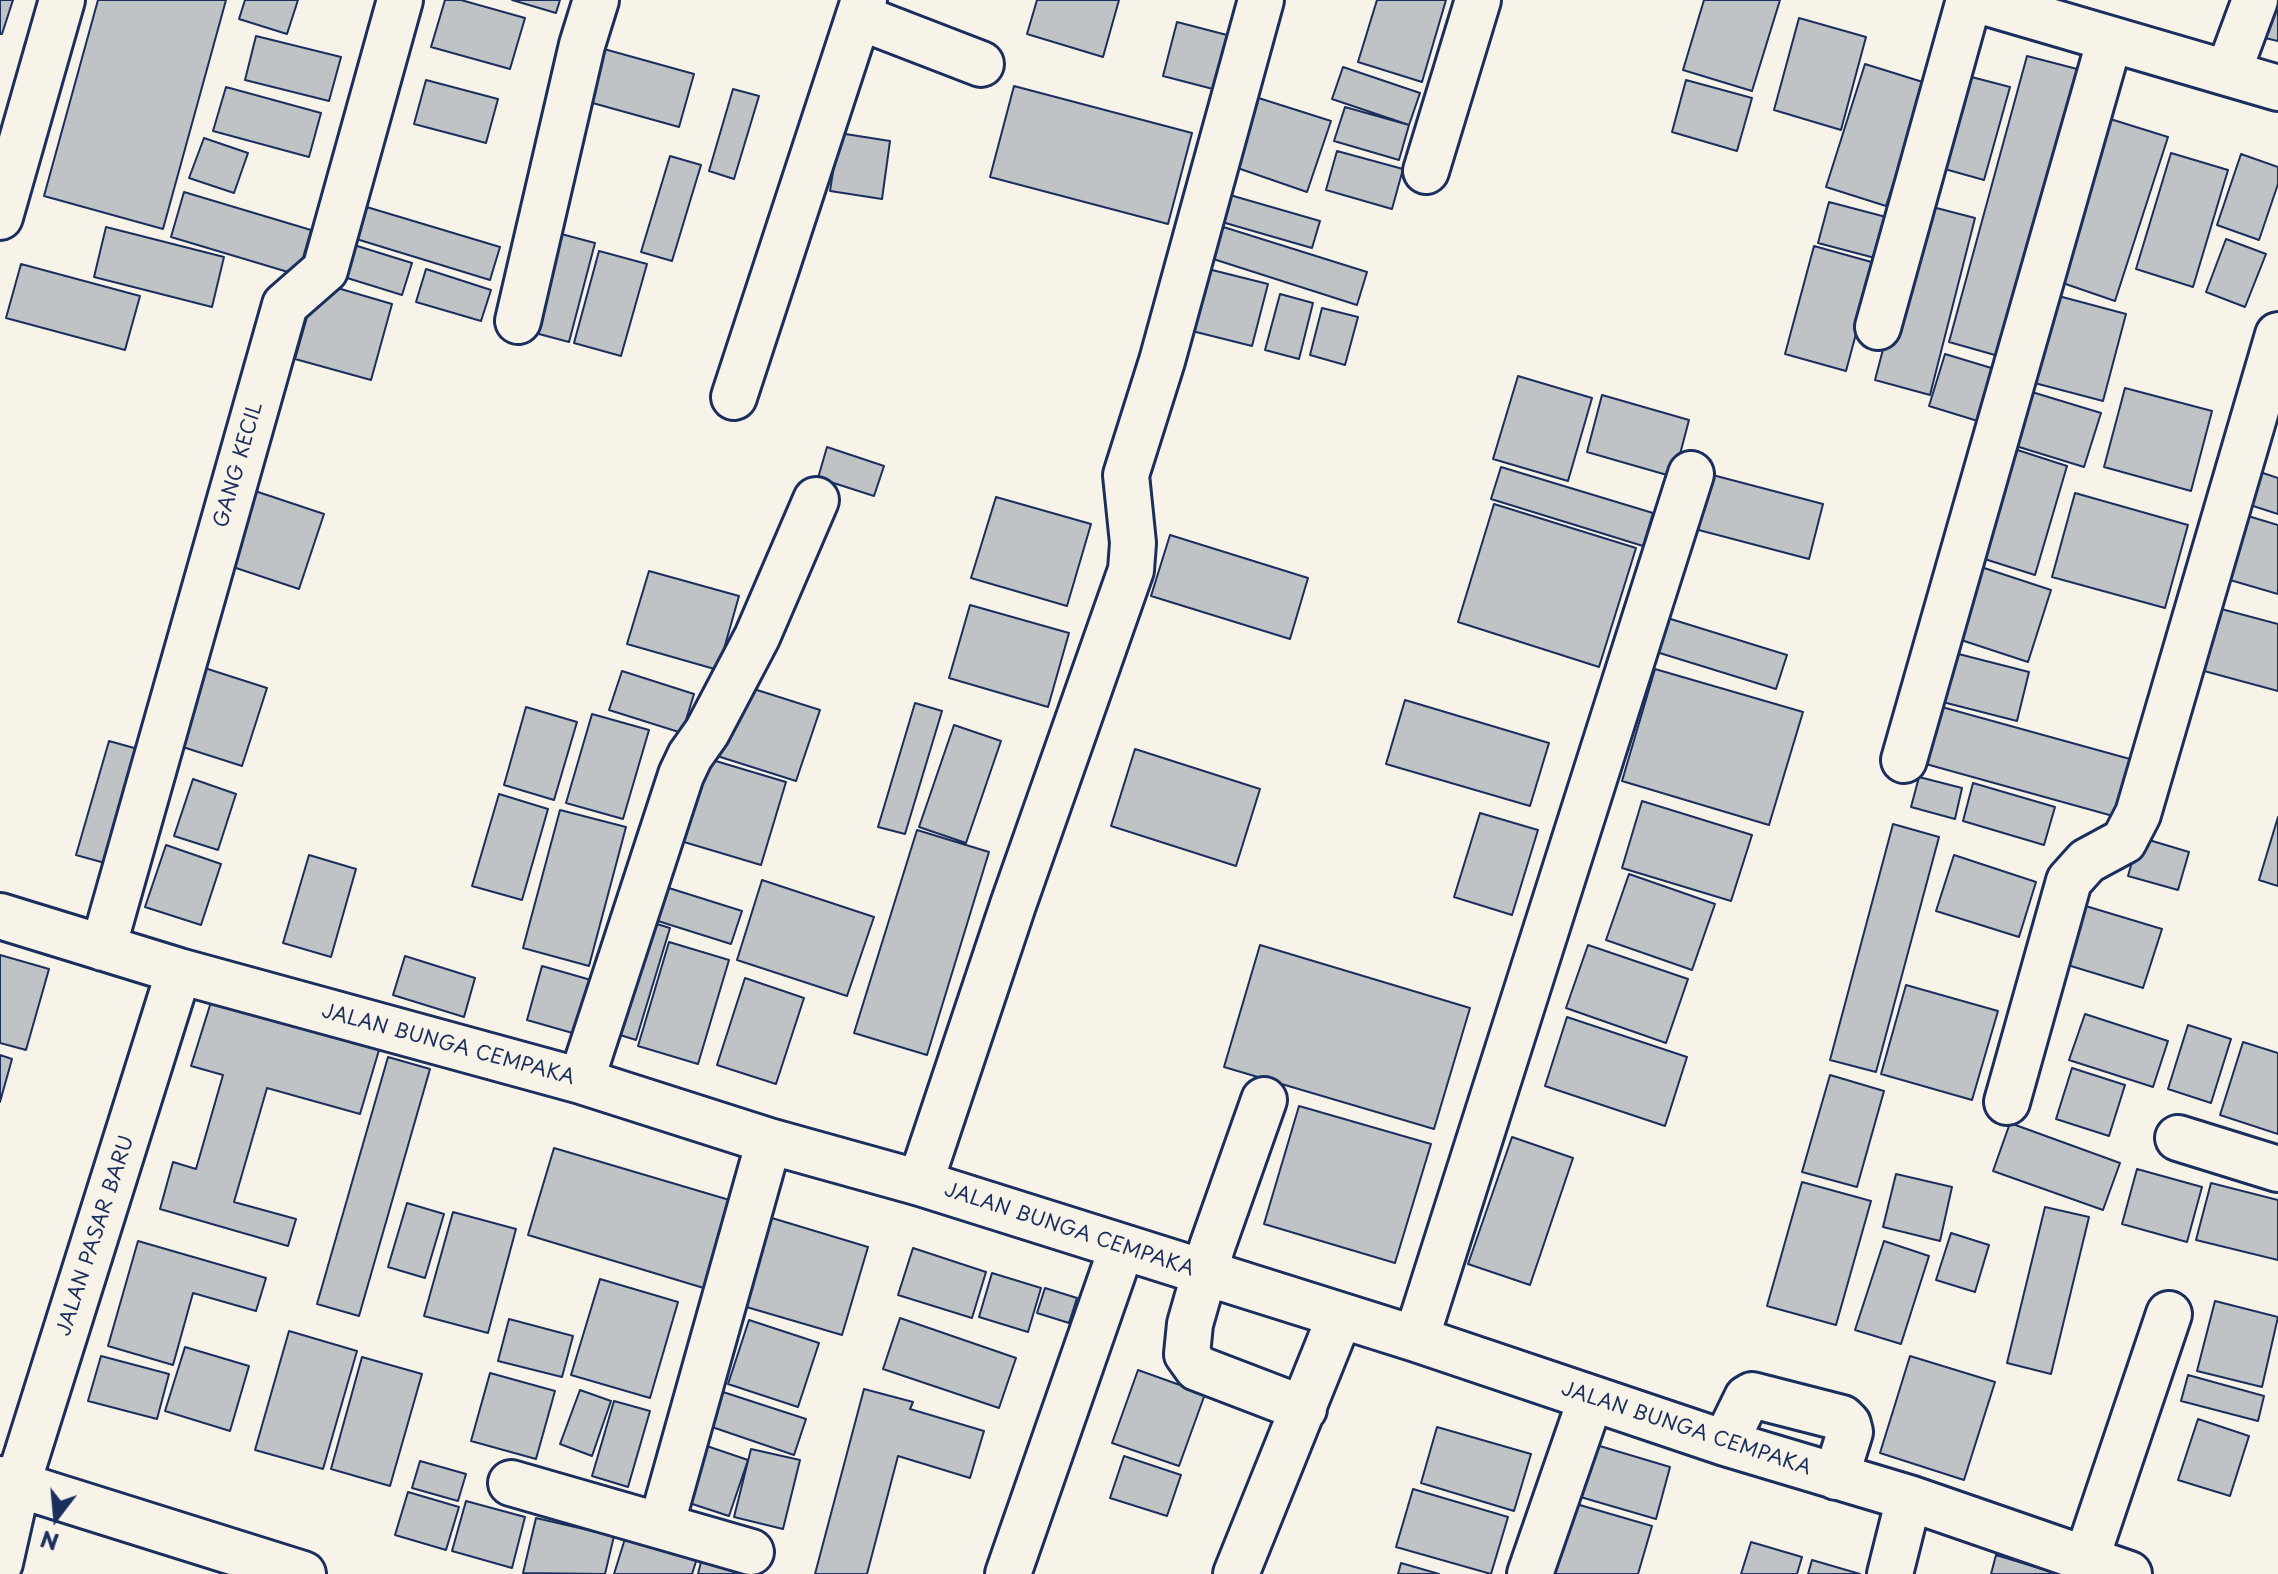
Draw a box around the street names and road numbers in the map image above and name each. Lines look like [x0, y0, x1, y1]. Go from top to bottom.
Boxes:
street label: GANG KECIL [210, 399, 268, 531]
street label: JALAN BUNGA CEMPAKA [319, 1000, 577, 1090]
street label: JALAN PASAR BARU [52, 1133, 140, 1339]
street label: JALAN BUNGA CEMPAKA [941, 1178, 1197, 1282]
street label: JALAN BUNGA CEMPAKA [1558, 1377, 1814, 1481]

